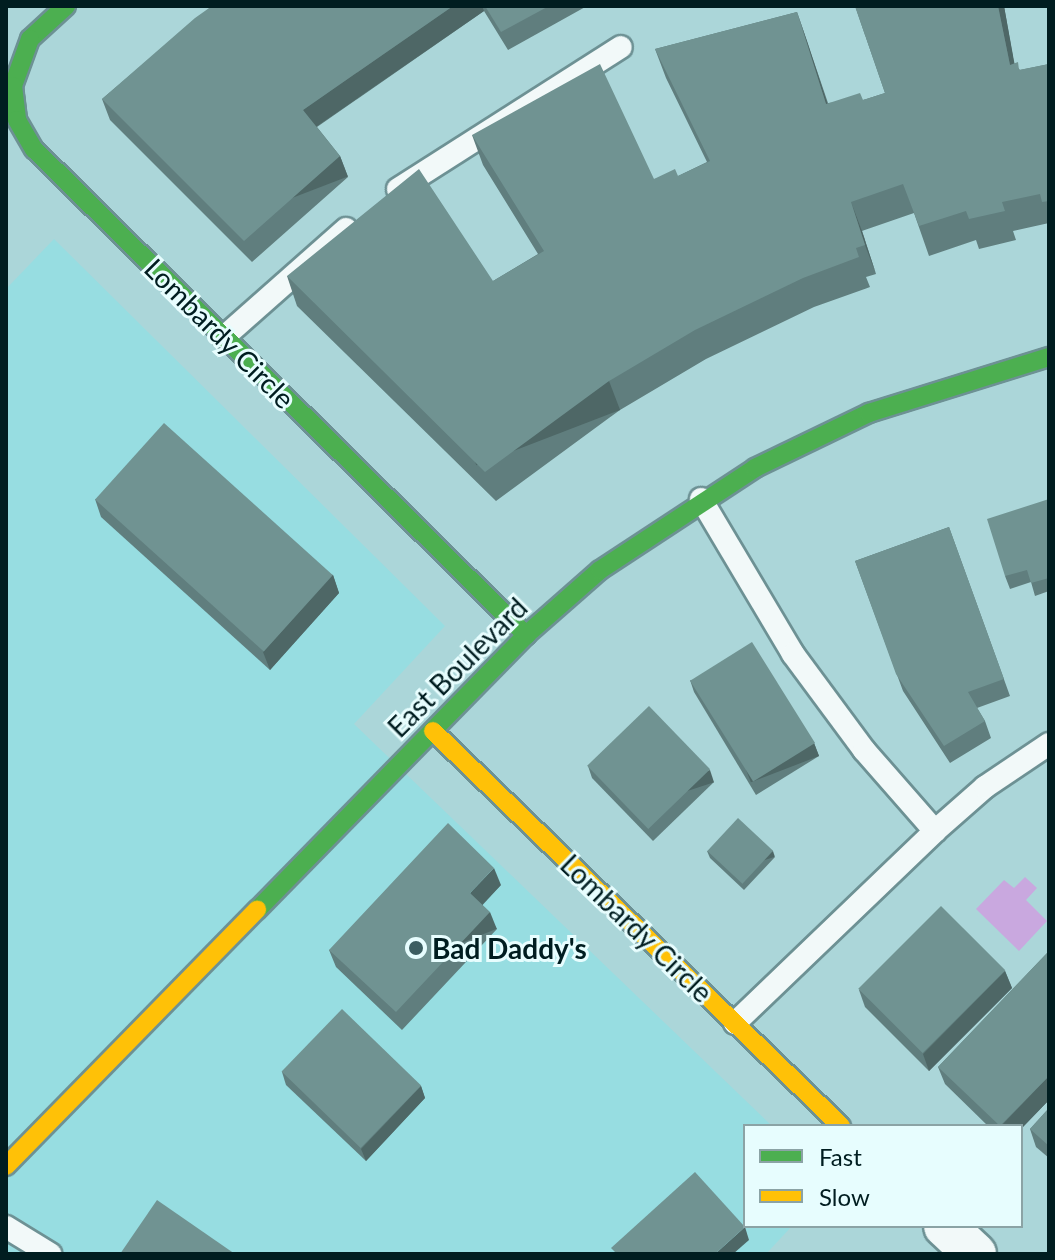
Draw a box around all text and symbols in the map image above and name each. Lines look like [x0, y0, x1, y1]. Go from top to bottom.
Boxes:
street label: Lombardy Circle [138, 251, 302, 415]
street label: East Boulevard [380, 590, 534, 744]
street label: Lombardy Circle [554, 847, 720, 1009]
place label: Bad Daddy's [432, 931, 587, 965]
marker: Bad Daddy's [407, 939, 425, 957]
legend [743, 1124, 1023, 1228]
text: Fast [819, 1142, 862, 1171]
text: Slow [819, 1182, 870, 1211]

